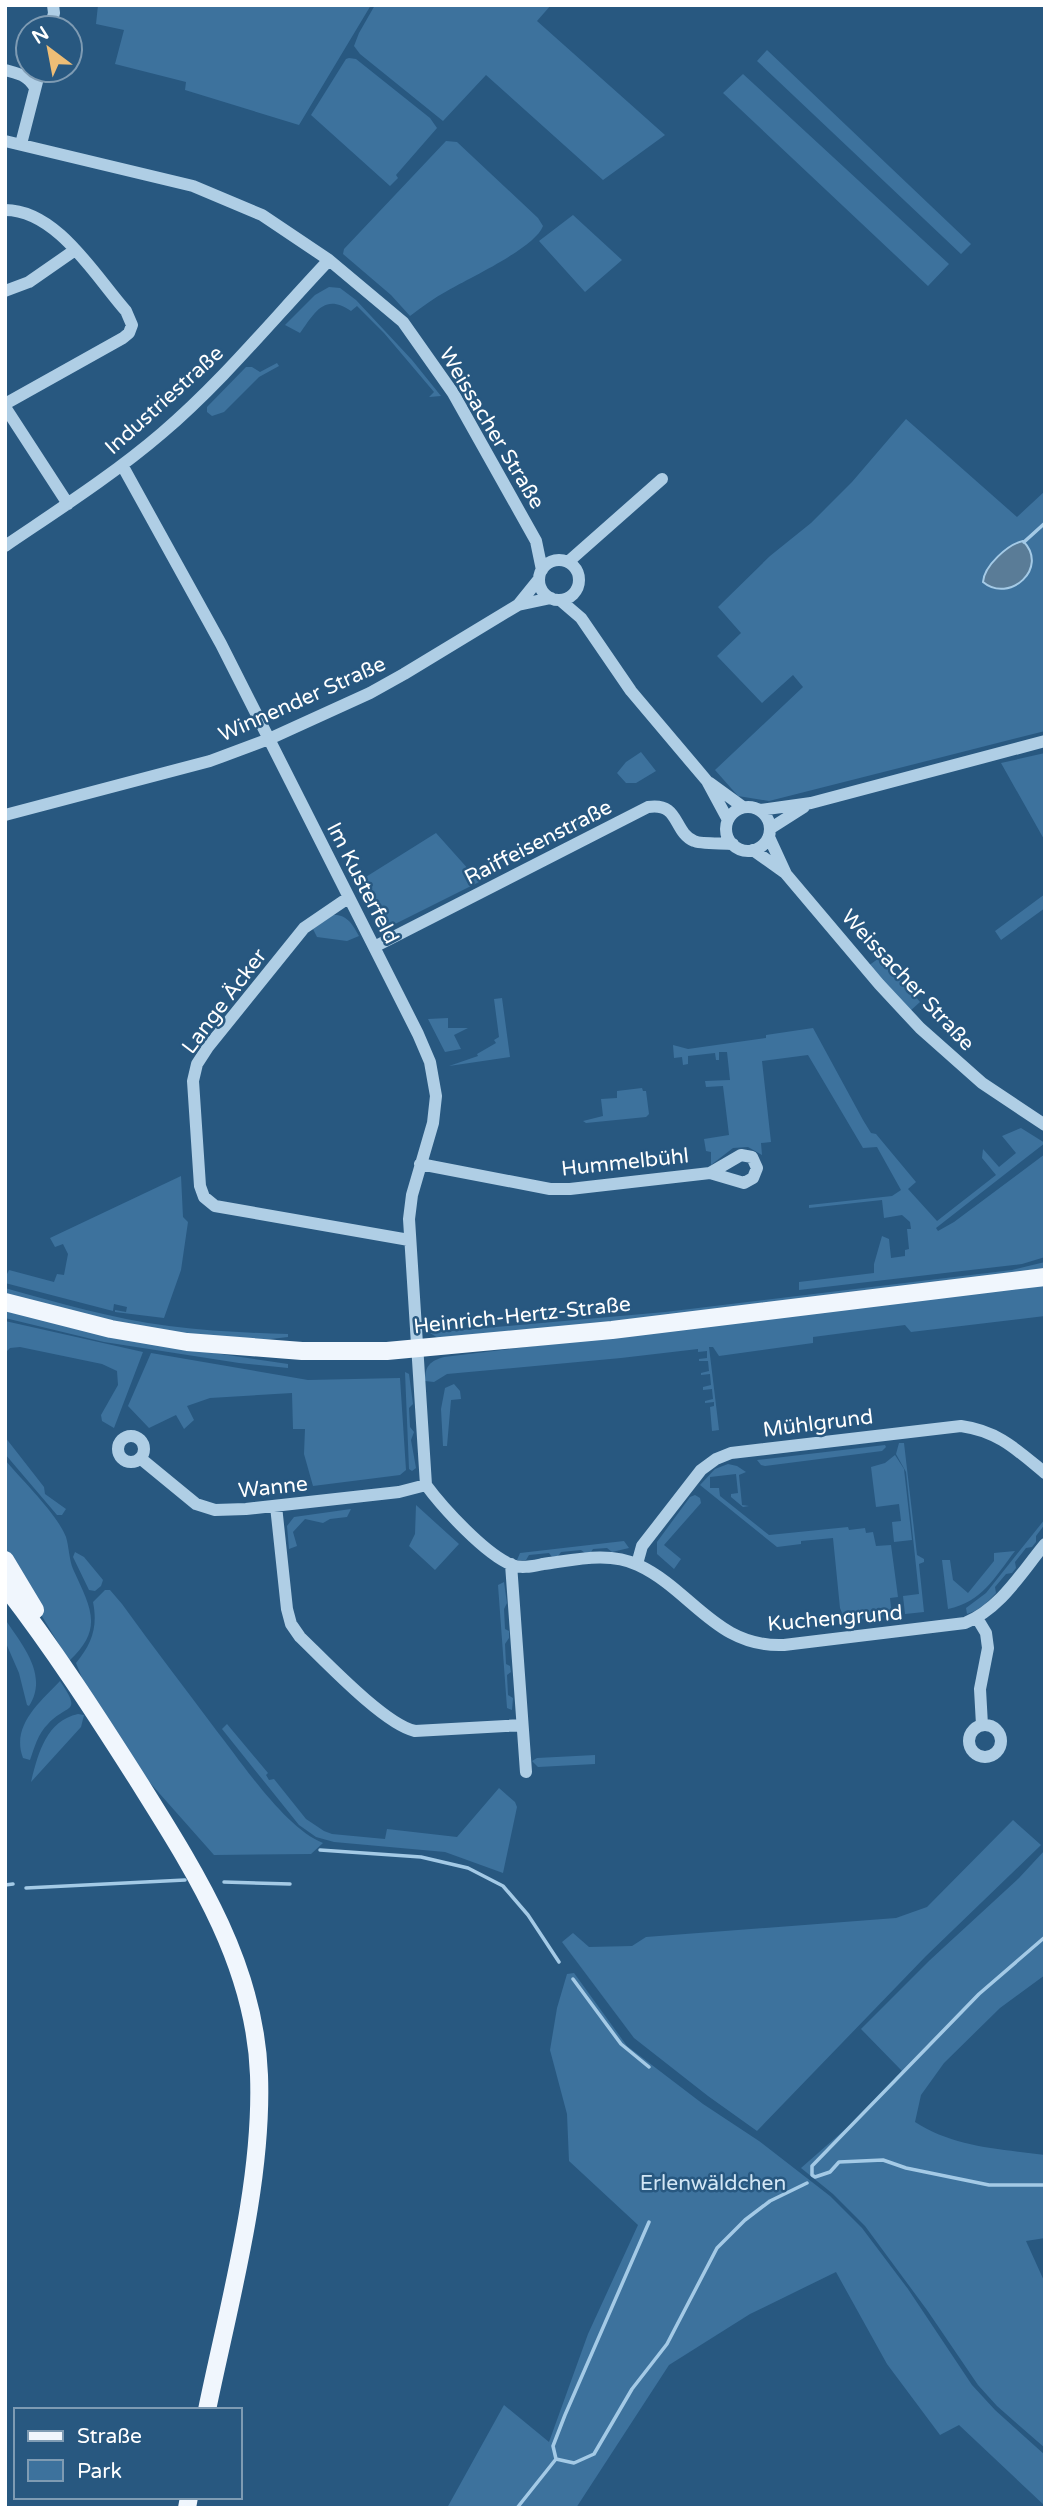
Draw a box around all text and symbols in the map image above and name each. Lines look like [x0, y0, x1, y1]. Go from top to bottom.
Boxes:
north arrow [14, 14, 84, 84]
text: N [28, 22, 53, 49]
street label: Industriestraße [100, 341, 229, 460]
street label: Weissacher Straße [434, 343, 550, 514]
street label: Winnender Straße [215, 651, 390, 748]
street label: Raiffeisenstraße [460, 794, 616, 890]
street label: Im Kusterfeld [321, 818, 404, 948]
street label: Weissacher Straße [836, 905, 980, 1056]
street label: Lange Äcker [177, 944, 272, 1059]
street label: Hummelbühl [560, 1143, 690, 1182]
street label: Heinrich-Hertz-Straße [412, 1292, 632, 1339]
street label: Mühlgrund [761, 1404, 875, 1443]
street label: Wanne [237, 1471, 309, 1504]
street label: Kuchengrund [766, 1600, 904, 1637]
park label: Erlenwäldchen [640, 2171, 786, 2196]
legend [14, 2408, 242, 2499]
text: Straße [77, 2424, 142, 2449]
text: Park [77, 2459, 122, 2484]

